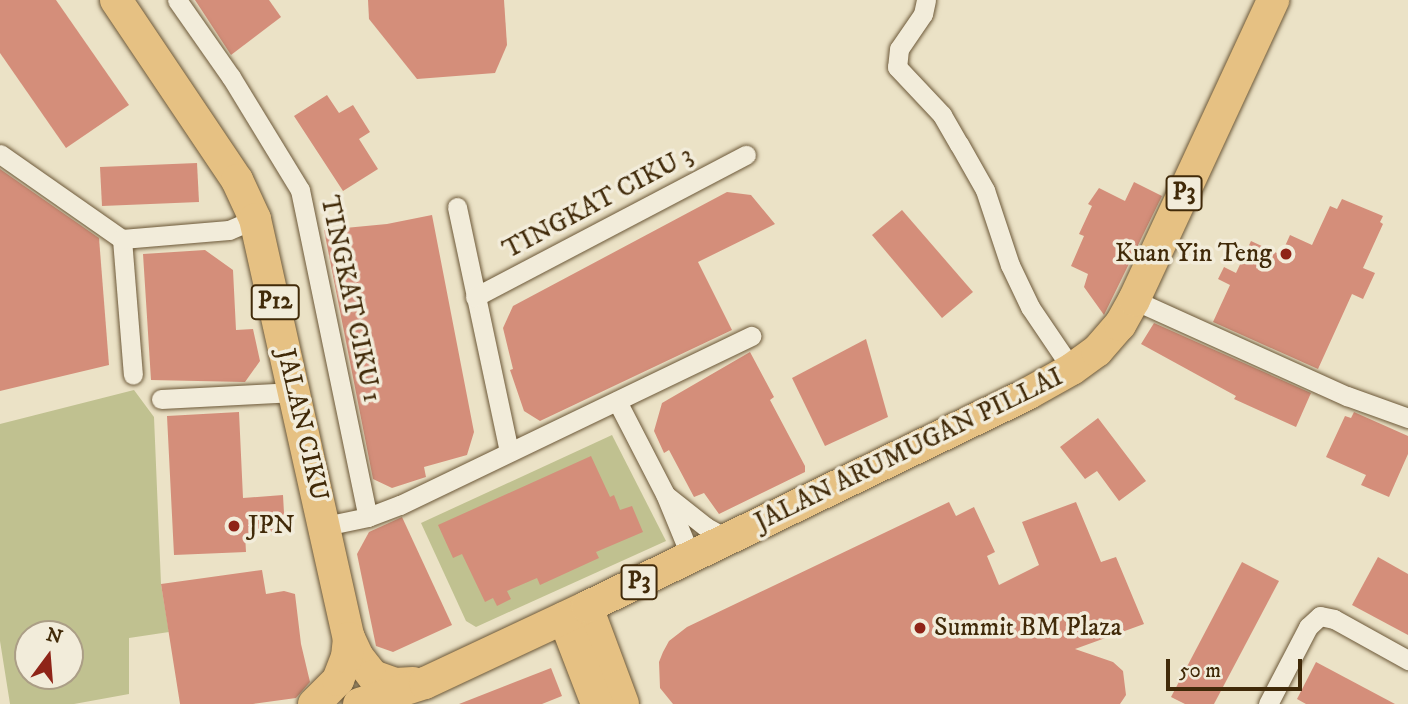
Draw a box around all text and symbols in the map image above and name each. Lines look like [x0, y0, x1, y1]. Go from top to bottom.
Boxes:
street label: TINGKAT CIKU 3 [498, 140, 698, 266]
road number: P3 [1165, 173, 1203, 214]
street label: TINGKAT CIKU 1 [313, 193, 387, 405]
place label: Kuan Yin Teng [1115, 238, 1272, 270]
marker: Kuan Yin Teng [1278, 246, 1294, 262]
road number: P12 [250, 282, 300, 323]
street label: JALAN CIKU [269, 346, 335, 504]
street label: JALAN ARUMUGAN PILLAI [750, 362, 1068, 538]
place label: JPN [248, 510, 295, 542]
marker: JPN [226, 518, 242, 534]
road number: P3 [620, 562, 658, 602]
place label: Summit BM Plaza [934, 612, 1122, 644]
north arrow [14, 620, 84, 690]
marker: Summit BM Plaza [912, 620, 928, 636]
text: N [44, 623, 65, 649]
scale bar [1170, 644, 1306, 688]
text: 50 m [1179, 658, 1221, 684]

